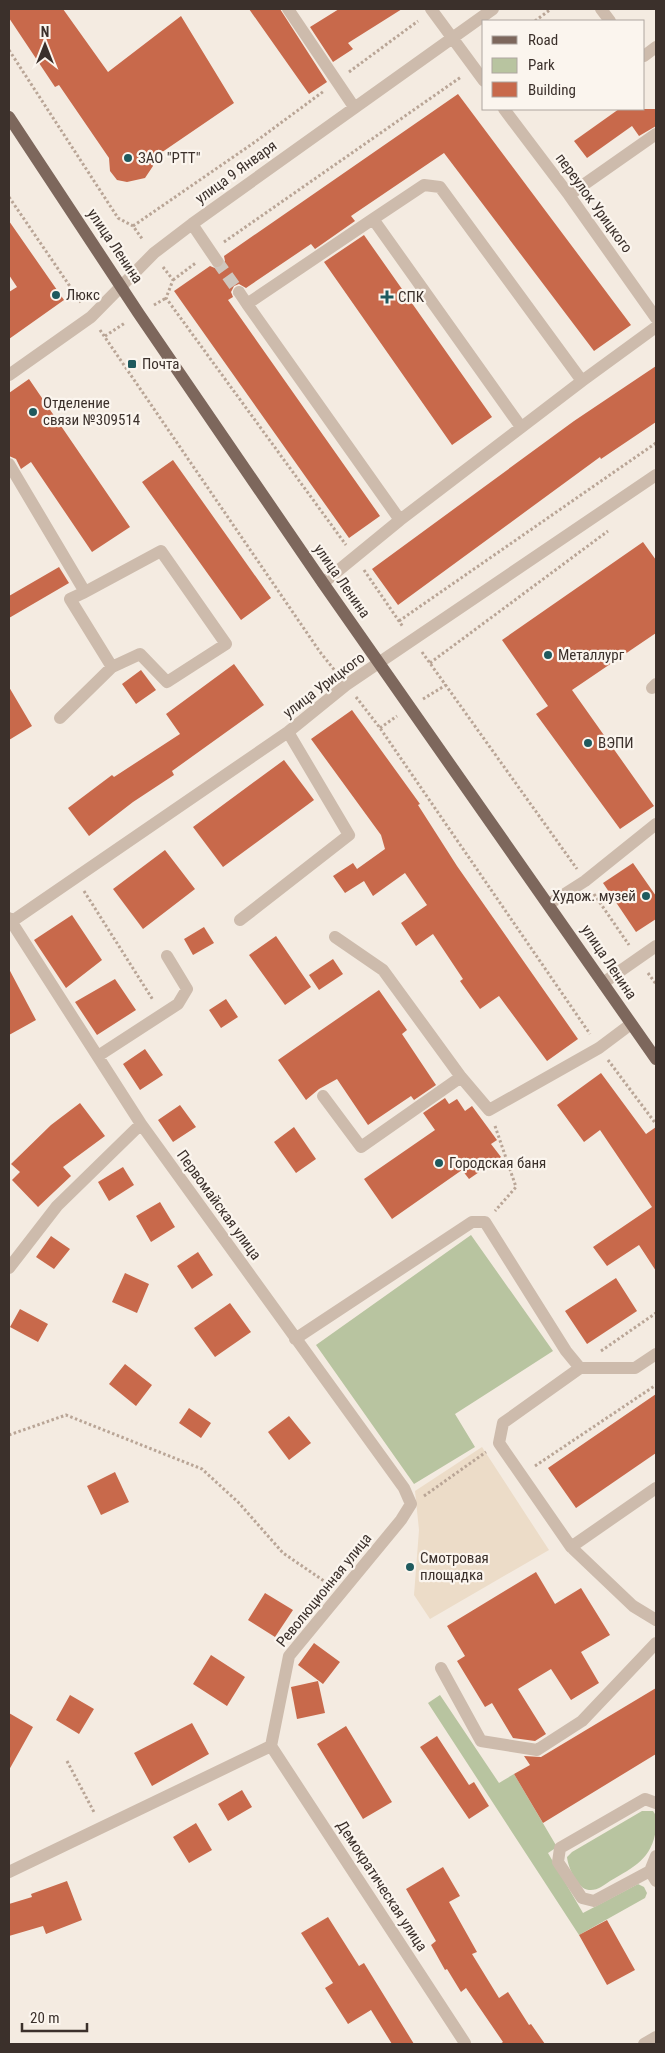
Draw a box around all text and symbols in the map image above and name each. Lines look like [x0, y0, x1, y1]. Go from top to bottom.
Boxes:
north arrow [20, 20, 70, 70]
legend [482, 20, 645, 110]
text: N [41, 24, 49, 40]
text: Road [528, 31, 558, 49]
text: Park [528, 56, 555, 74]
text: Building [528, 81, 576, 99]
street label: улица 9 Января [192, 136, 280, 208]
place label: ЗАО "РТТ" [138, 149, 201, 167]
street label: переулок Урицкого [552, 150, 636, 256]
marker: ЗАО "РТТ" [122, 152, 134, 164]
street label: улица Ленина [83, 205, 147, 287]
place label: Люкс [66, 286, 100, 304]
place label: СПК [398, 288, 425, 306]
marker: Люкс [50, 289, 62, 301]
marker: СПК [380, 290, 394, 304]
place label: Почта [142, 355, 180, 373]
marker: Почта [126, 358, 138, 370]
place label: Отделение связи №309514 [43, 394, 140, 429]
marker: Отделение связи №309514 [27, 406, 39, 418]
street label: улица Ленина [310, 541, 374, 621]
place label: Металлург [558, 646, 625, 664]
street label: улица Урицкого [280, 648, 368, 722]
marker: Металлург [542, 649, 554, 661]
place label: ВЭПИ [598, 734, 634, 752]
marker: ВЭПИ [582, 737, 594, 749]
place label: Худож. музей [552, 887, 636, 905]
marker: Худож. музей [640, 890, 652, 902]
street label: улица Ленина [577, 921, 641, 1003]
street label: Первомайская улица [173, 1146, 265, 1264]
place label: Городская баня [449, 1154, 546, 1172]
marker: Городская баня [433, 1157, 445, 1169]
street label: Революционная улица [273, 1530, 375, 1650]
place label: Смотровая площадка [420, 1549, 489, 1584]
marker: Смотровая площадка [404, 1561, 416, 1573]
street label: Демократическая улица [333, 1817, 431, 1955]
scale bar [22, 2000, 88, 2032]
text: 20 m [30, 2009, 60, 2027]

